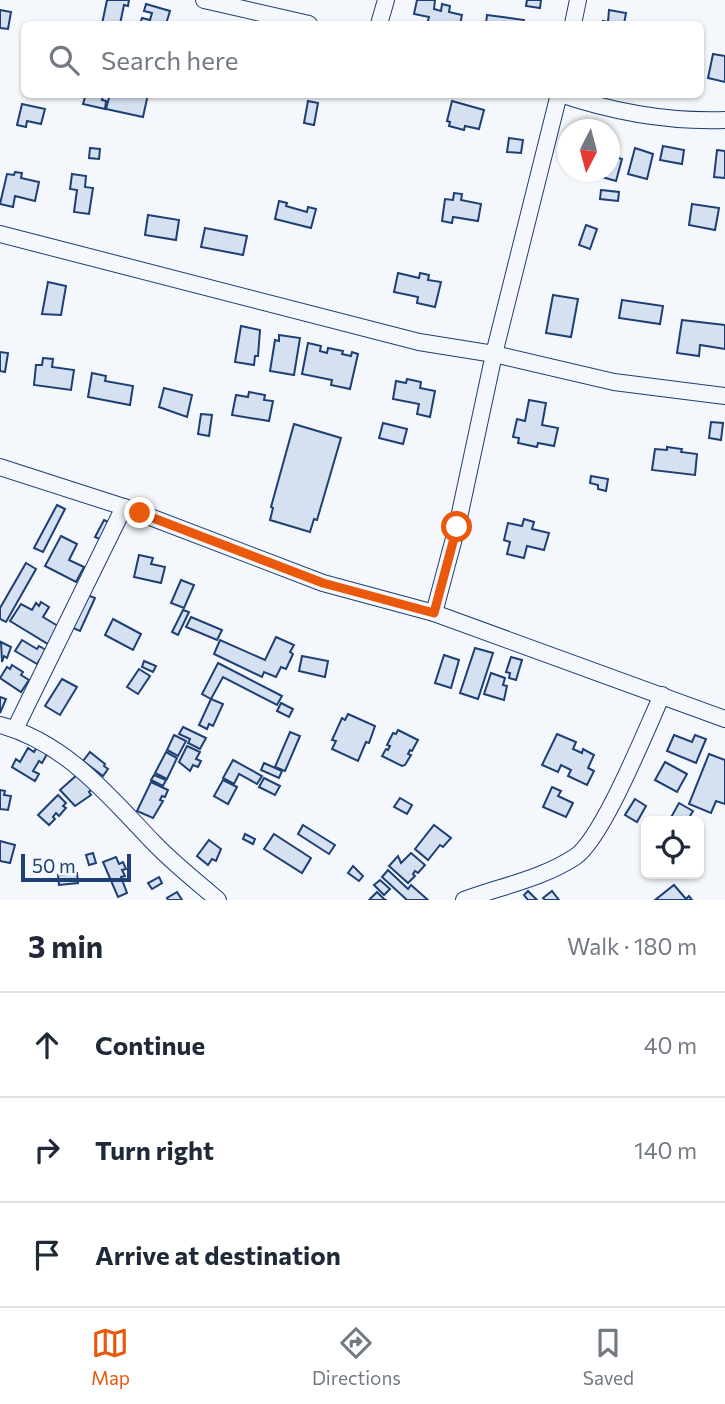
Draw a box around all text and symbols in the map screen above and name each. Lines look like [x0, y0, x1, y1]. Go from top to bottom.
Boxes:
search box [21, 21, 704, 98]
icon: search [45, 41, 83, 79]
text: Search here [101, 44, 239, 75]
north arrow [557, 119, 620, 182]
route end [124, 497, 155, 528]
route start [441, 511, 472, 542]
map controls [641, 816, 704, 879]
button: locate [641, 816, 704, 879]
scale bar [21, 851, 131, 883]
text: 50 m [32, 854, 76, 877]
text: 3 min [28, 927, 103, 964]
text: Walk · 180 m [567, 932, 697, 960]
icon: ahead [28, 1026, 66, 1064]
text: Continue [95, 1029, 205, 1060]
text: 40 m [644, 1031, 697, 1059]
icon: right [28, 1131, 66, 1169]
text: Turn right [95, 1134, 214, 1165]
text: 140 m [634, 1136, 697, 1164]
icon: arrive [28, 1236, 66, 1274]
text: Arrive at destination [95, 1239, 341, 1270]
tab: Map [91, 1324, 130, 1389]
tab: Directions [312, 1324, 401, 1389]
tab: Saved [583, 1324, 634, 1389]

